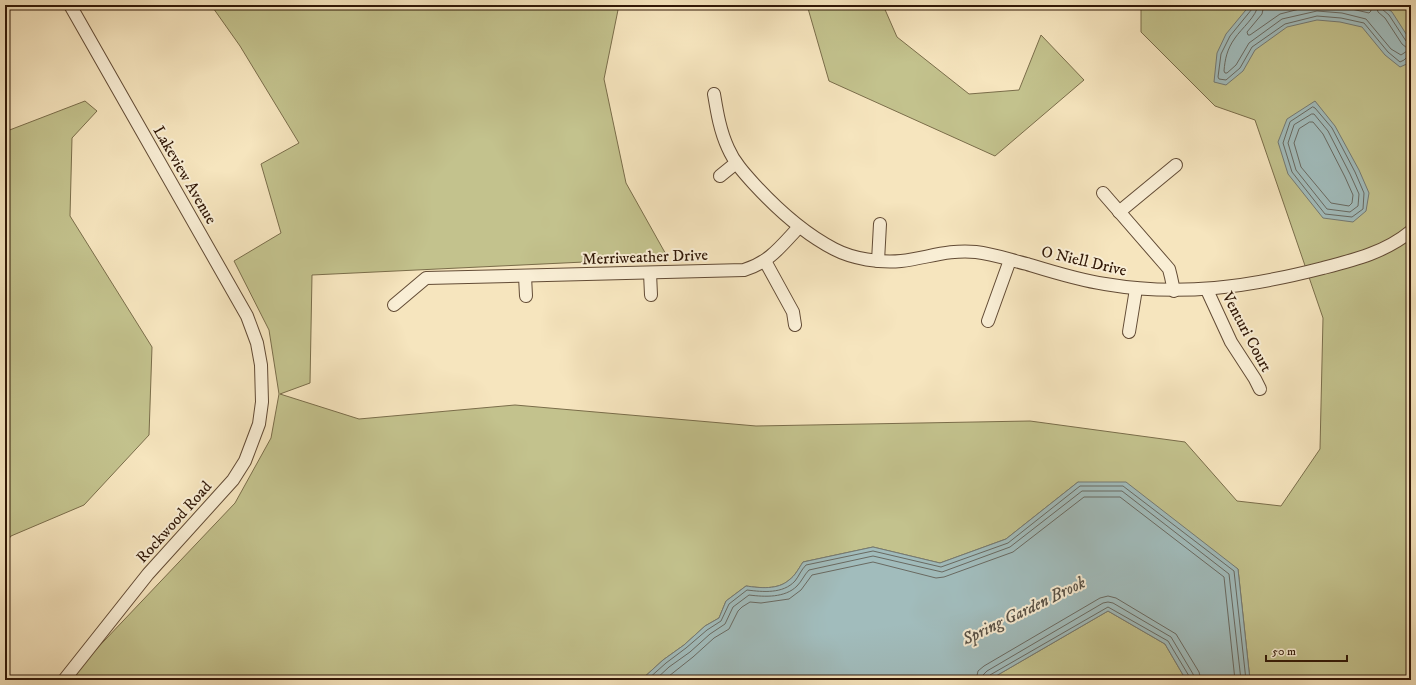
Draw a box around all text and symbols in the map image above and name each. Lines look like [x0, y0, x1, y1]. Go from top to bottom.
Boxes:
street label: Lakeview Avenue [149, 122, 221, 228]
street label: O Niell Drive [1039, 241, 1129, 281]
street label: Merriweather Drive [582, 245, 709, 269]
street label: Venturi Court [1217, 288, 1276, 375]
street label: Rockwood Road [132, 477, 216, 567]
water label: Spring Garden Brook [958, 571, 1090, 651]
scale bar [1266, 637, 1347, 663]
text: 50 m [1272, 644, 1296, 659]

